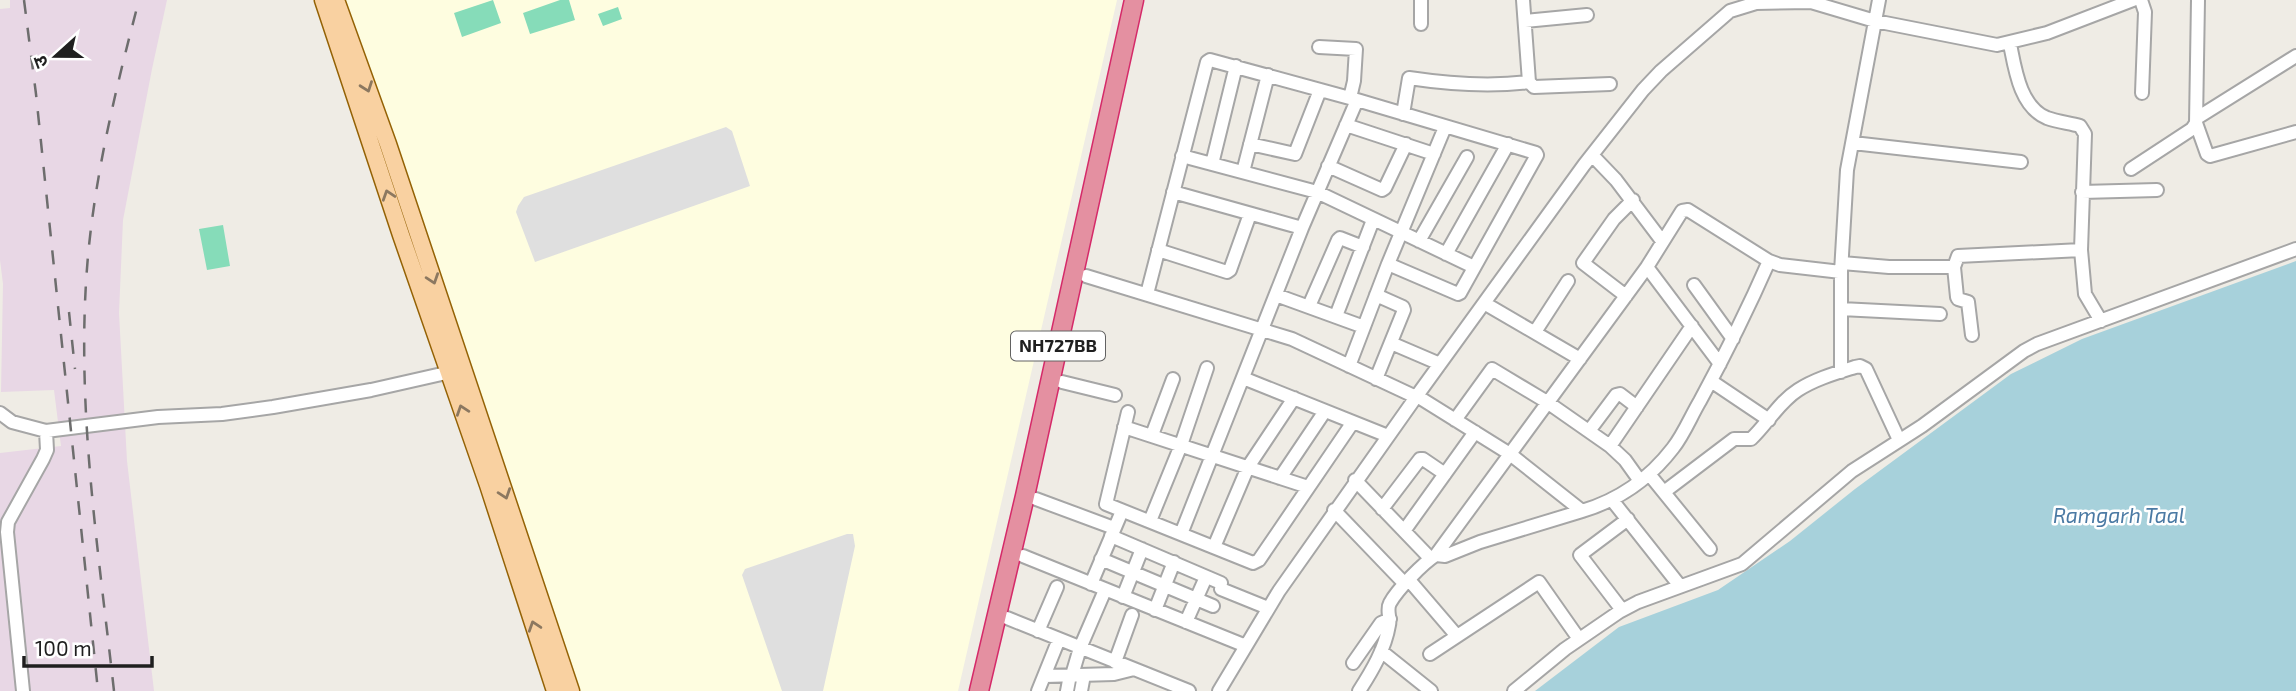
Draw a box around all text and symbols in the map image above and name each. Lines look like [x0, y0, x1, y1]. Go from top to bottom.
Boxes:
north arrow [21, 21, 91, 91]
text: उ [27, 52, 52, 72]
one-way arrow [359, 81, 373, 93]
one-way arrow [381, 190, 396, 202]
one-way arrow [425, 272, 439, 284]
road number: NH727BB [1011, 332, 1105, 360]
one-way arrow [456, 405, 470, 417]
one-way arrow [497, 488, 512, 500]
water label: Ramgarh Taal [2053, 502, 2185, 527]
one-way arrow [528, 621, 542, 633]
scale bar [24, 624, 152, 668]
text: 100 m [35, 635, 92, 660]

